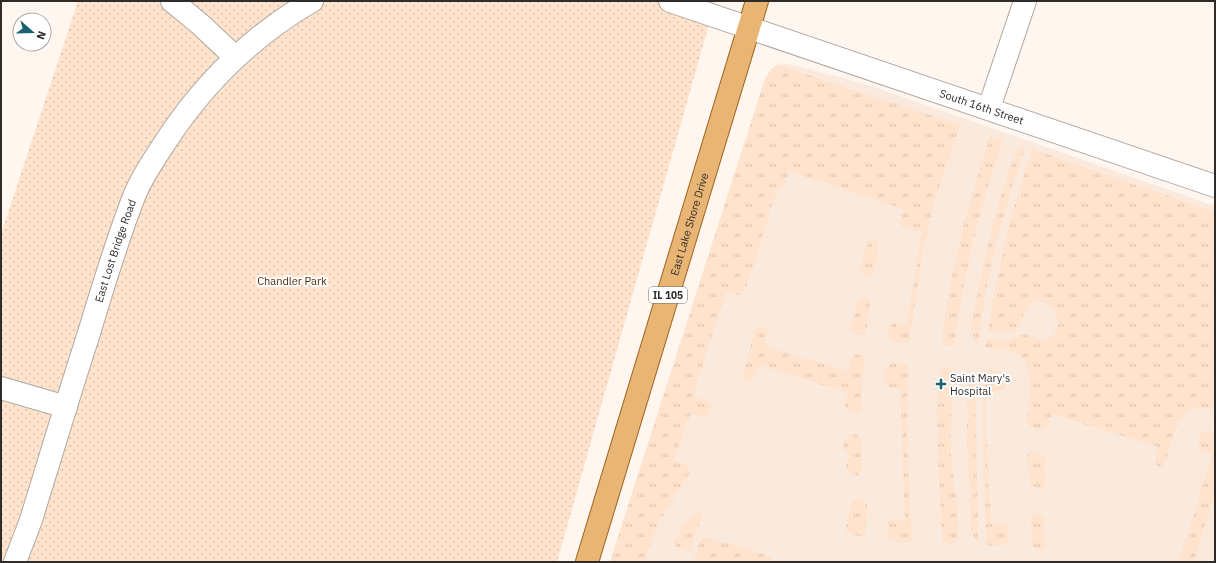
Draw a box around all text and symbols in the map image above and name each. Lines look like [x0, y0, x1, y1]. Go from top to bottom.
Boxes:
north arrow [12, 12, 52, 52]
text: N [33, 29, 49, 42]
street label: South 16th Street [938, 86, 1025, 128]
street label: East Lake Shore Drive [667, 171, 712, 277]
street label: East Lost Bridge Road [92, 197, 139, 304]
park label: Chandler Park [257, 274, 327, 288]
road number: IL 105 [649, 287, 687, 303]
place label: Saint Mary's Hospital [950, 371, 1010, 398]
marker: Saint Mary's Hospital [935, 378, 947, 390]

